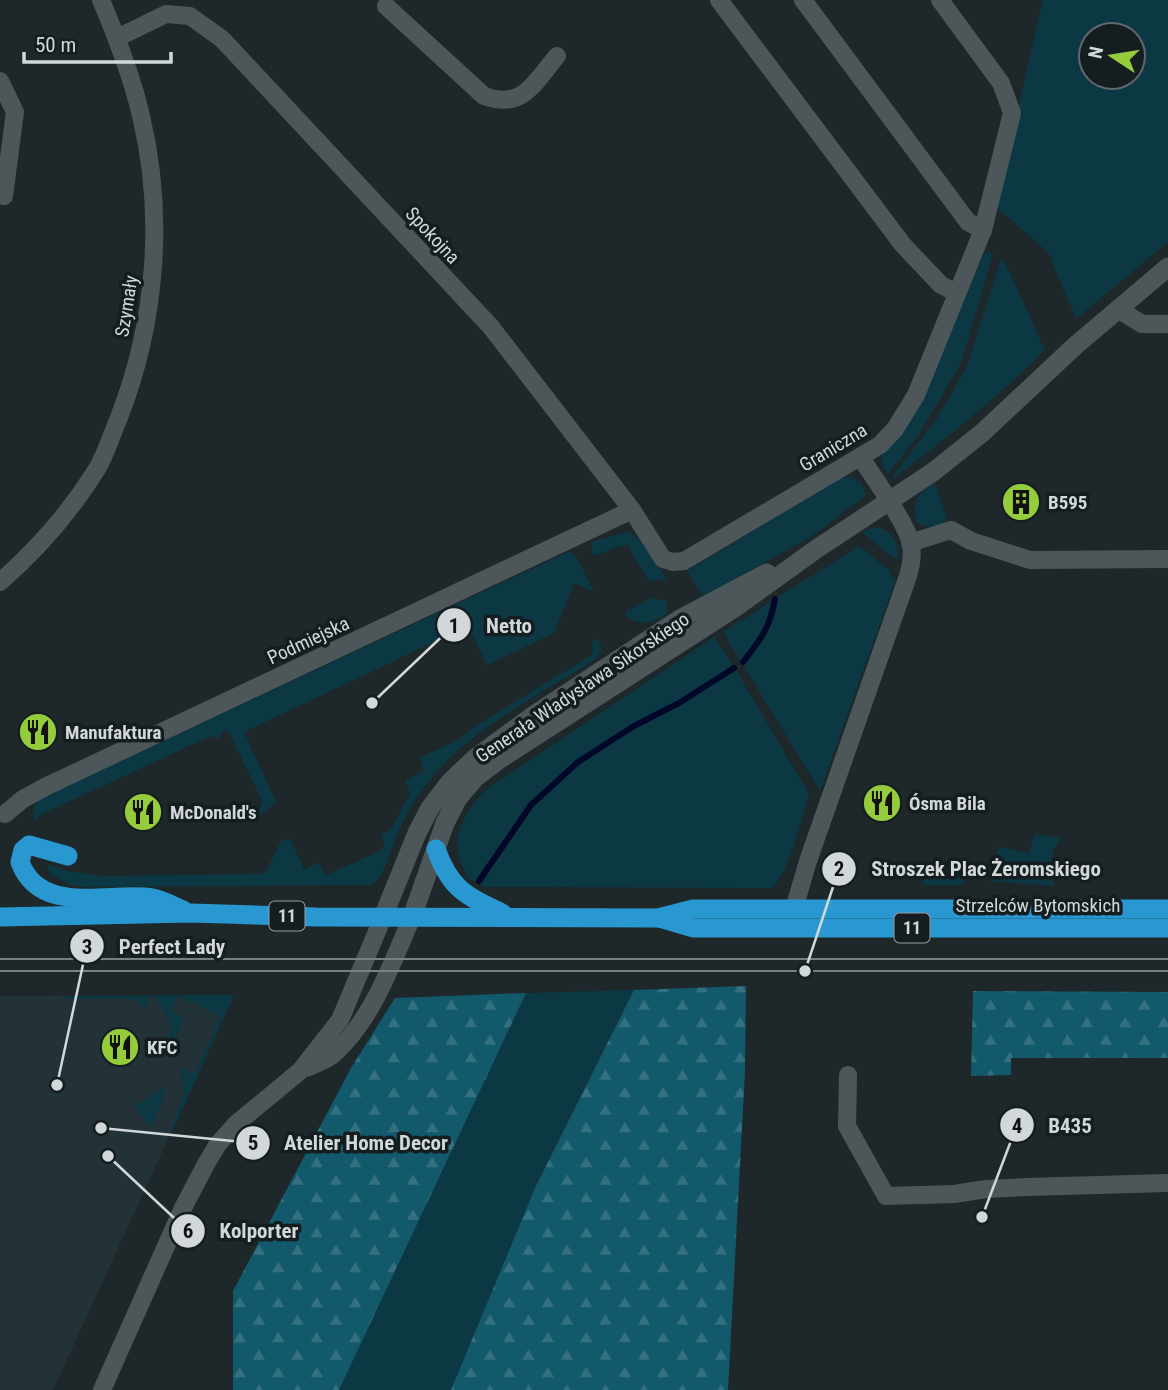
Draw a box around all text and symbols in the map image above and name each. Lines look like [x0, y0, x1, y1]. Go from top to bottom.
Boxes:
scale bar [24, 21, 172, 65]
north arrow [1077, 21, 1147, 91]
text: 50 m [35, 33, 76, 57]
text: N [1083, 44, 1108, 61]
street label: Spokojna [401, 202, 465, 269]
street label: Szymały [110, 273, 143, 339]
street label: Graniczna [795, 418, 871, 477]
building icon: B595 [1000, 481, 1042, 523]
place label: B595 [1048, 491, 1087, 514]
callout: Netto [437, 604, 546, 646]
street label: Generała Władysława Sikorskiego [471, 607, 693, 768]
street label: Podmiejska [264, 612, 353, 669]
text: 1 [449, 614, 459, 638]
text: Netto [486, 614, 532, 638]
restaurant icon: Manufaktura [17, 711, 59, 753]
place label: Manufaktura [65, 721, 161, 744]
restaurant icon: Ósma Bila [861, 782, 903, 824]
restaurant icon: McDonald's [122, 791, 164, 833]
place label: Ósma Bila [909, 792, 986, 815]
place label: McDonald's [170, 801, 257, 824]
callout: Stroszek Plac Żeromskiego [822, 848, 1115, 890]
text: 2 [834, 857, 844, 881]
text: Stroszek Plac Żeromskiego [871, 857, 1101, 881]
street label: Strzelców Bytomskich [956, 894, 1120, 917]
road number: 11 [270, 902, 304, 931]
road number: 11 [894, 914, 930, 943]
callout: Perfect Lady [70, 925, 239, 967]
text: 3 [82, 935, 92, 959]
text: Perfect Lady [119, 935, 226, 959]
restaurant icon: KFC [99, 1026, 141, 1068]
place label: KFC [147, 1036, 178, 1059]
callout: B435 [1000, 1104, 1106, 1146]
text: 4 [1012, 1114, 1022, 1138]
text: B435 [1048, 1114, 1092, 1138]
callout: Atelier Home Decor [235, 1122, 462, 1164]
text: 5 [248, 1131, 258, 1155]
text: Atelier Home Decor [284, 1131, 448, 1155]
callout: Kolporter [171, 1210, 312, 1252]
text: 6 [183, 1219, 193, 1243]
text: Kolporter [220, 1219, 298, 1243]

